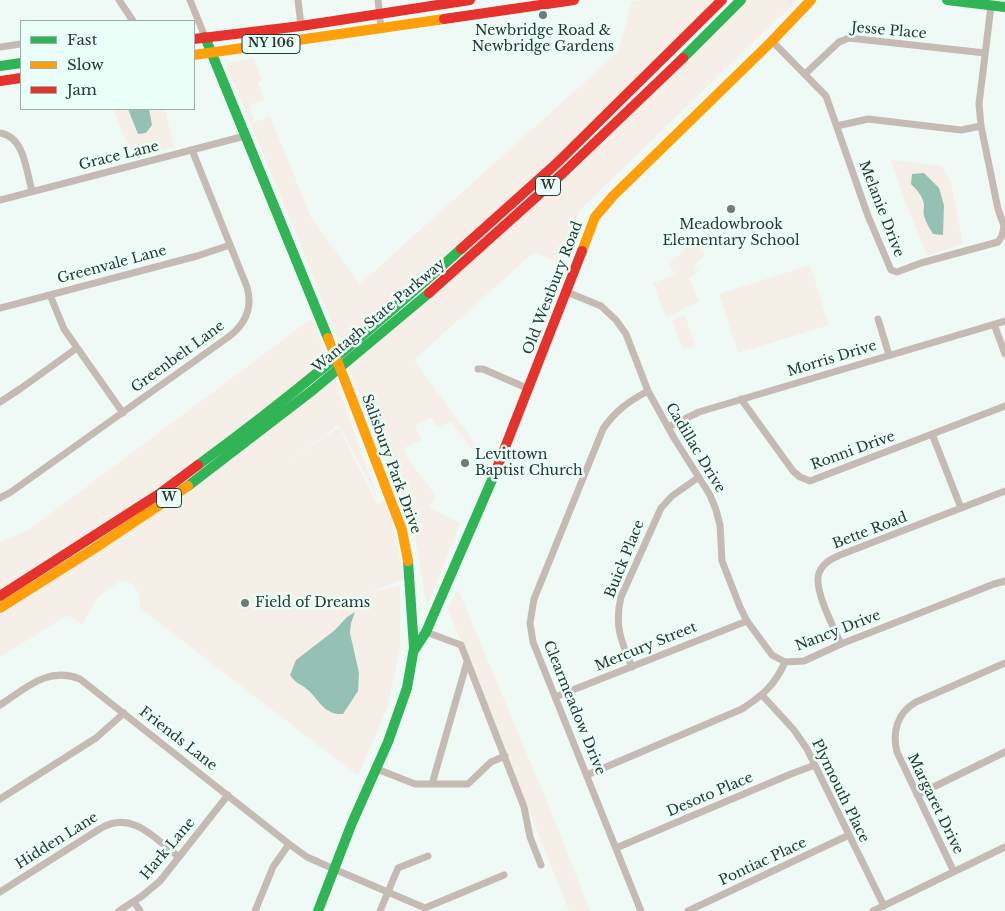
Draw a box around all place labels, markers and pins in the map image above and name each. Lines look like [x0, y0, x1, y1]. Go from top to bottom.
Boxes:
marker: Newbridge Road & Newbridge Gardens [537, 9, 549, 21]
place label: Newbridge Road & Newbridge Gardens [472, 23, 614, 56]
marker: Meadowbrook Elementary School [725, 203, 737, 215]
place label: Meadowbrook Elementary School [662, 217, 800, 250]
place label: Levittown Baptist Church [475, 447, 583, 480]
marker: Levittown Baptist Church [459, 457, 471, 469]
place label: Field of Dreams [255, 595, 370, 611]
marker: Field of Dreams [239, 597, 251, 609]

